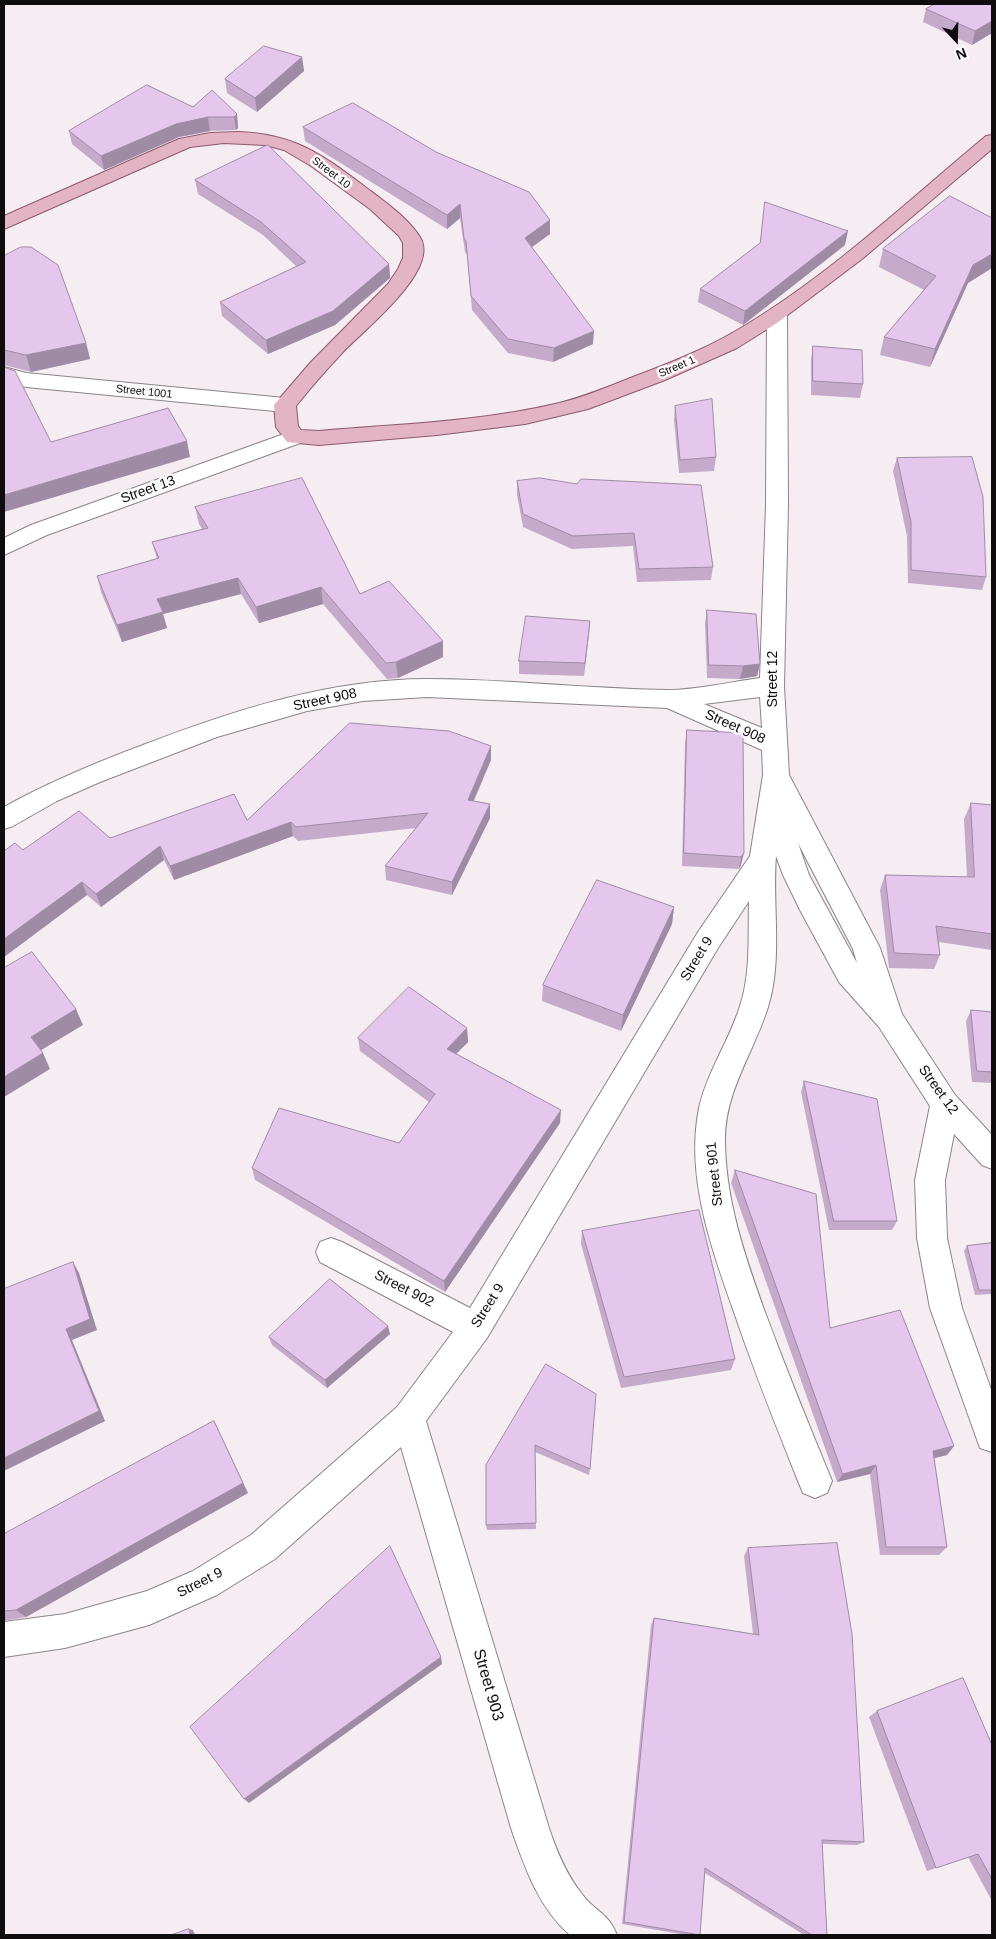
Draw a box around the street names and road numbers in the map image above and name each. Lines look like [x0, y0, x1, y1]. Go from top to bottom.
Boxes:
street label: Street 10 [309, 154, 353, 192]
street label: Street 1 [657, 353, 697, 381]
street label: Street 1001 [115, 382, 173, 402]
street label: Street 13 [118, 472, 178, 508]
street label: Street 12 [765, 651, 781, 707]
street label: Street 908 [292, 685, 358, 715]
street label: Street 908 [702, 706, 768, 748]
street label: Street 9 [677, 934, 717, 984]
street label: Street 12 [915, 1062, 961, 1118]
street label: Street 901 [703, 1141, 727, 1207]
street label: Street 902 [371, 1267, 437, 1311]
street label: Street 9 [468, 1281, 508, 1331]
street label: Street 9 [174, 1564, 226, 1602]
street label: Street 903 [469, 1647, 507, 1723]

